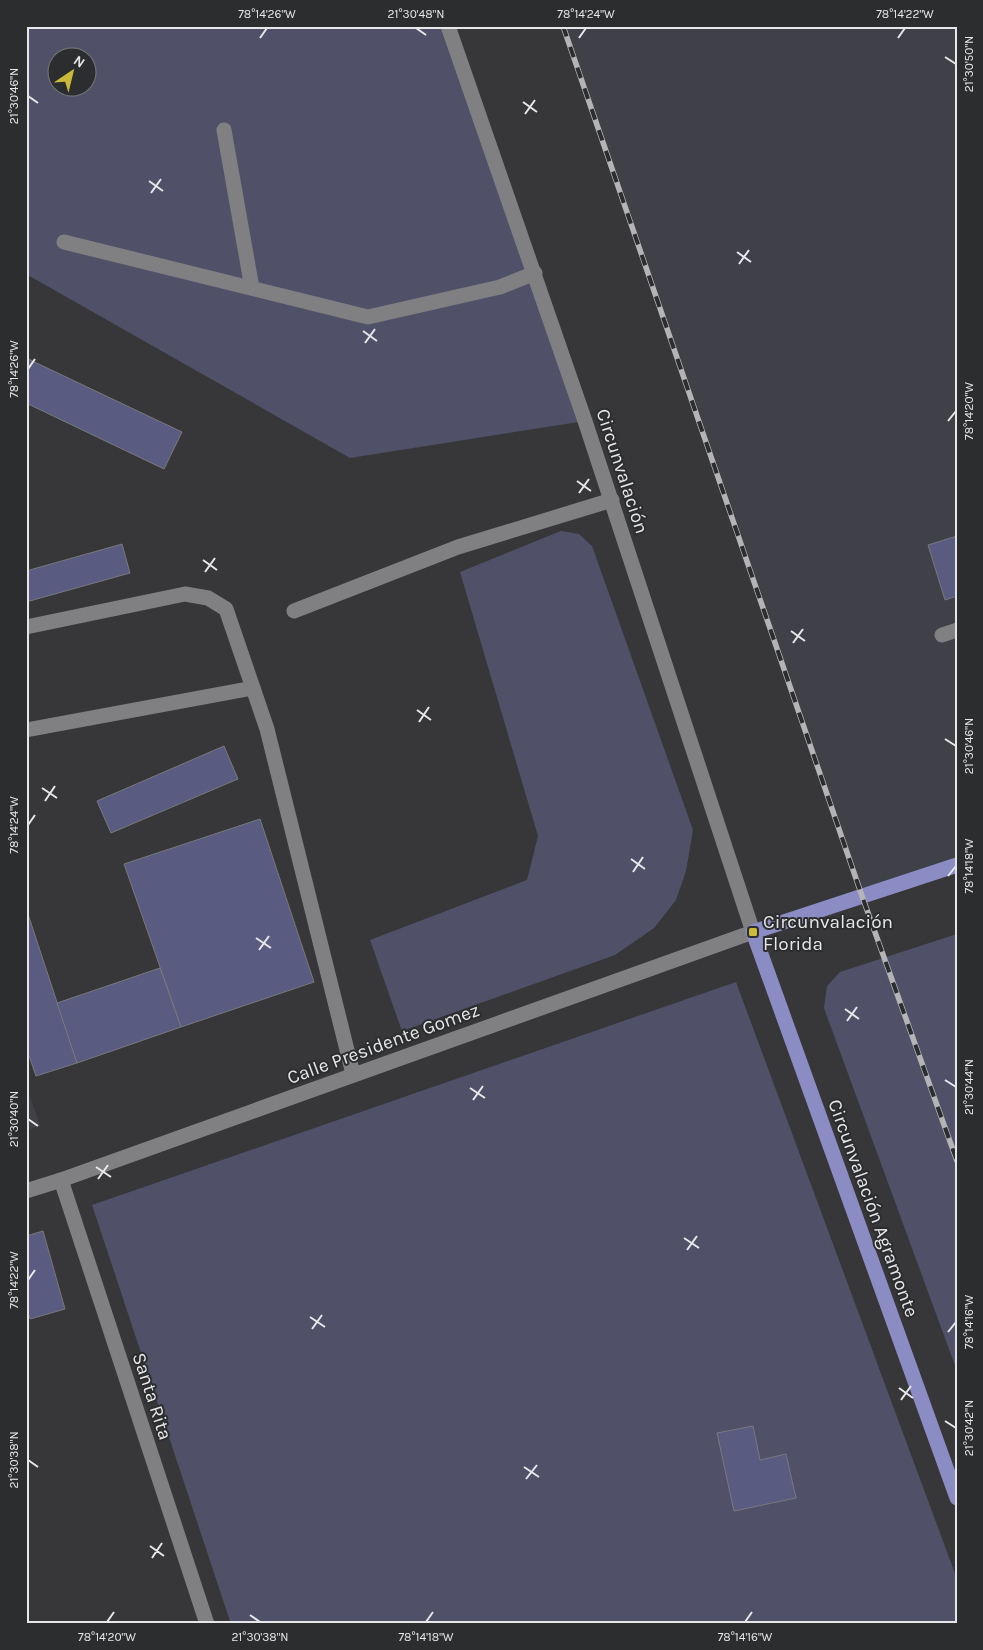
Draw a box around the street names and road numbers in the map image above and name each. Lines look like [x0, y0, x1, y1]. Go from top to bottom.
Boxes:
street label: Circunvalación [591, 406, 653, 537]
street label: Calle Presidente Gomez [284, 999, 482, 1089]
street label: Circunvalación Agramonte [823, 1096, 923, 1320]
street label: Santa Rita [128, 1350, 176, 1443]

